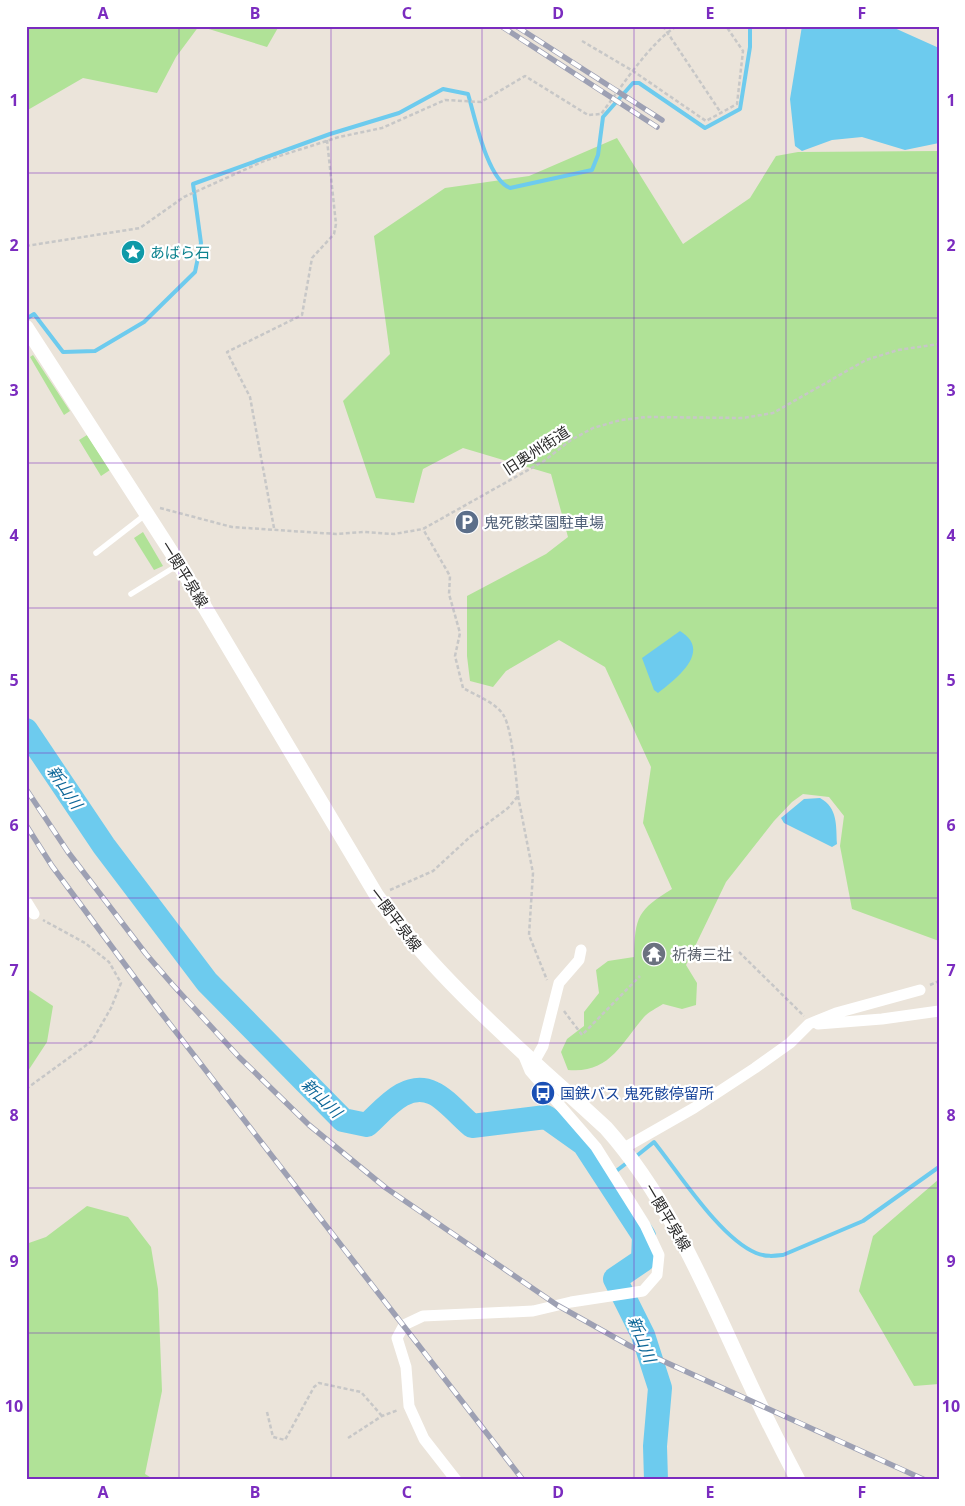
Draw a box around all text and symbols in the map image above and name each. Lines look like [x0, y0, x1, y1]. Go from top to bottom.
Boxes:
text: A [97, 2, 109, 24]
text: B [250, 2, 260, 24]
text: C [402, 2, 412, 24]
text: D [552, 2, 564, 24]
text: E [706, 2, 715, 24]
text: F [858, 2, 866, 24]
text: 1 [9, 89, 19, 111]
text: 1 [946, 89, 956, 111]
text: 2 [9, 234, 19, 256]
text: 2 [946, 234, 956, 256]
place icon: あばら石 [120, 239, 146, 265]
place label: あばら石 [150, 242, 210, 262]
text: 3 [9, 379, 19, 401]
text: 3 [946, 379, 956, 401]
street label: 旧奥州街道 [499, 421, 573, 479]
parking icon: 鬼死骸菜園駐車場 [454, 509, 480, 535]
place label: 鬼死骸菜園駐車場 [484, 512, 604, 532]
text: 4 [9, 524, 19, 546]
text: 4 [946, 524, 956, 546]
street label: 一関平泉線 [157, 537, 213, 611]
text: 5 [9, 669, 19, 691]
text: 5 [946, 669, 956, 691]
water label: 新山川 [42, 761, 89, 815]
text: 6 [9, 814, 19, 836]
text: 6 [946, 814, 956, 836]
street label: 一関平泉線 [365, 883, 427, 955]
temple icon: 祈祷三社 [641, 941, 667, 967]
place label: 祈祷三社 [672, 944, 732, 964]
text: 7 [9, 959, 19, 981]
text: 7 [946, 959, 956, 981]
water label: 新山川 [297, 1073, 348, 1124]
bus stop icon: 国鉄バス 鬼死骸停留所 [530, 1080, 556, 1106]
place label: 国鉄バス 鬼死骸停留所 [560, 1083, 714, 1103]
text: 8 [9, 1104, 19, 1126]
text: 8 [946, 1104, 956, 1126]
street label: 一関平泉線 [640, 1180, 696, 1254]
text: 9 [9, 1250, 19, 1272]
text: 9 [946, 1250, 956, 1272]
water label: 新山川 [623, 1313, 662, 1367]
text: 10 [5, 1395, 23, 1417]
text: 10 [942, 1395, 960, 1417]
text: A [97, 1481, 109, 1503]
text: B [250, 1481, 260, 1503]
text: C [402, 1481, 412, 1503]
text: D [552, 1481, 564, 1503]
text: E [706, 1481, 715, 1503]
text: F [858, 1481, 866, 1503]

